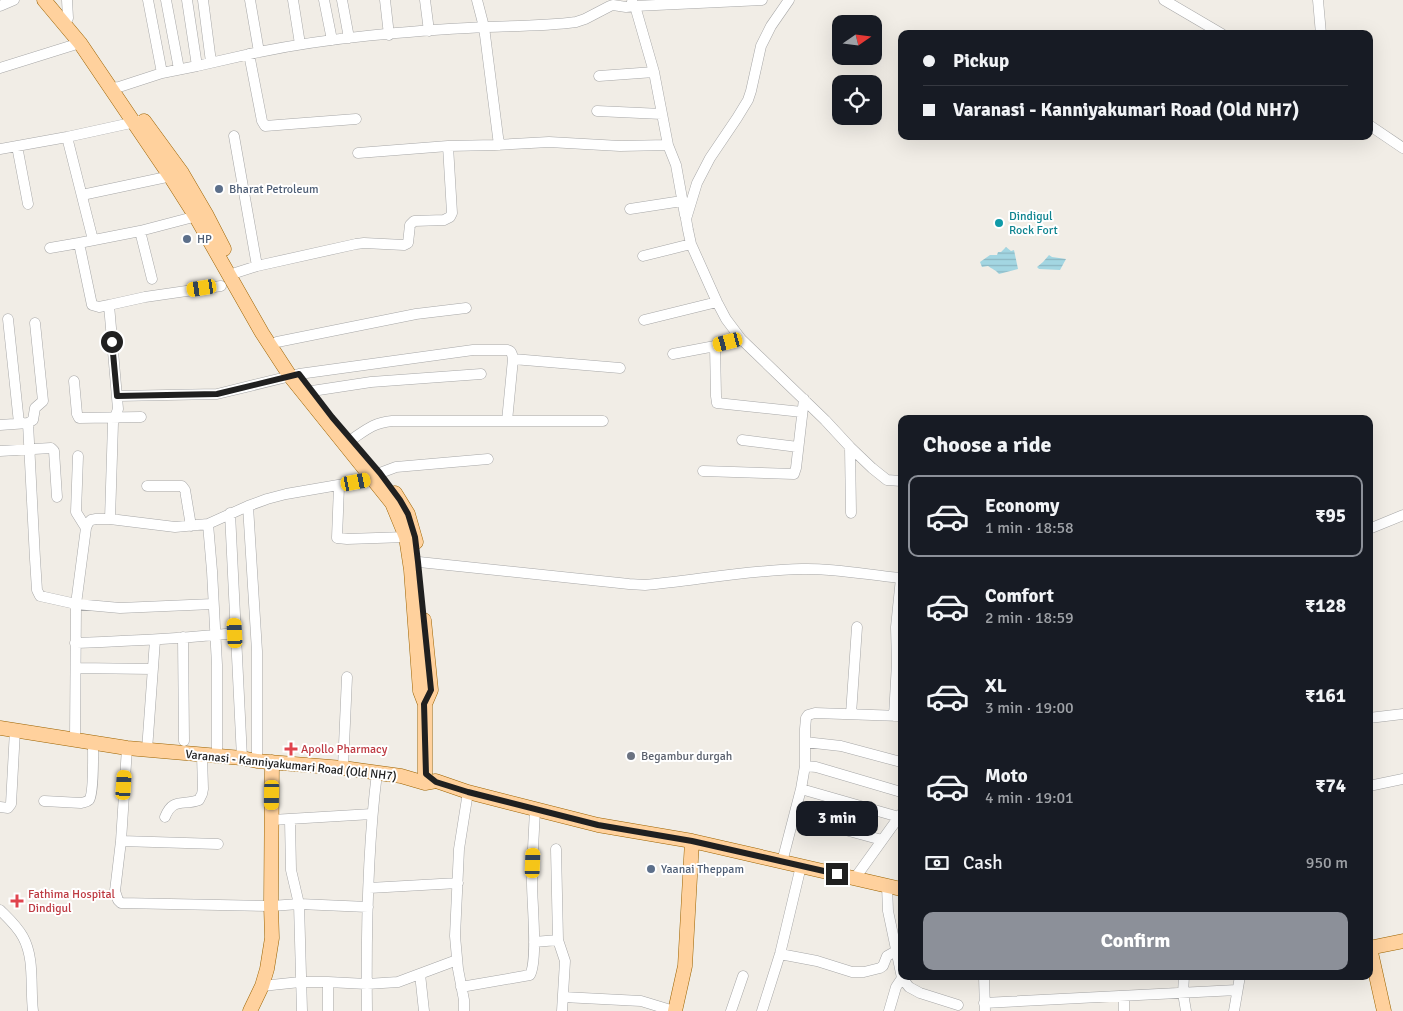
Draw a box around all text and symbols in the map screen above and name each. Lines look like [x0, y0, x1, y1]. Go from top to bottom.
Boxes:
north arrow [832, 15, 882, 65]
map controls [832, 15, 882, 125]
text: Pickup [953, 49, 1009, 73]
button: locate [832, 75, 882, 125]
text: Varanasi - Kanniyakumari Road (Old NH7) [953, 98, 1299, 122]
place label: Bharat Petroleum [229, 182, 319, 197]
marker: Bharat Petroleum [213, 183, 225, 195]
place label: Dindigul Rock Fort [1009, 209, 1058, 238]
marker: Dindigul Rock Fort [993, 217, 1005, 229]
place label: HP [197, 232, 212, 247]
marker: HP [181, 233, 193, 245]
car [186, 278, 217, 298]
route start [101, 331, 123, 353]
car [711, 331, 744, 353]
text: Choose a ride [923, 431, 1051, 458]
car [339, 472, 372, 492]
icon: car [925, 494, 970, 539]
text: Economy [985, 494, 1059, 518]
text: ₹95 [1315, 504, 1346, 528]
text: 1 min · 18:58 [985, 518, 1074, 538]
icon: car [925, 584, 970, 629]
text: Comfort [985, 584, 1054, 608]
text: ₹128 [1305, 594, 1346, 618]
text: 2 min · 18:59 [985, 608, 1074, 628]
car [226, 618, 243, 648]
icon: car [925, 674, 970, 719]
text: XL [985, 674, 1007, 698]
text: ₹161 [1305, 684, 1346, 708]
text: 3 min · 19:00 [985, 698, 1074, 718]
place label: Apollo Pharmacy [301, 742, 388, 757]
marker: Apollo Pharmacy [285, 743, 297, 755]
street label: Varanasi - Kanniyakumari Road (Old NH7) [185, 747, 397, 784]
place label: Begambur durgah [641, 749, 732, 764]
marker: Begambur durgah [625, 750, 637, 762]
icon: car [925, 764, 970, 809]
text: Moto [985, 764, 1028, 788]
car [115, 770, 132, 800]
text: ₹74 [1315, 774, 1346, 798]
car [264, 780, 279, 810]
text: 4 min · 19:01 [985, 788, 1074, 808]
callout: 3 min [796, 802, 878, 836]
text: 3 min [818, 808, 856, 828]
car [524, 848, 541, 878]
icon: cash [923, 849, 951, 877]
text: Cash [963, 851, 1003, 875]
text: 950 m [1306, 853, 1348, 873]
place label: Yaanai Theppam [661, 862, 744, 877]
marker: Yaanai Theppam [645, 863, 657, 875]
route end [826, 863, 848, 885]
place label: Fathima Hospital Dindigul [28, 887, 116, 916]
marker: Fathima Hospital Dindigul [10, 894, 24, 908]
button: Confirm [923, 912, 1348, 970]

